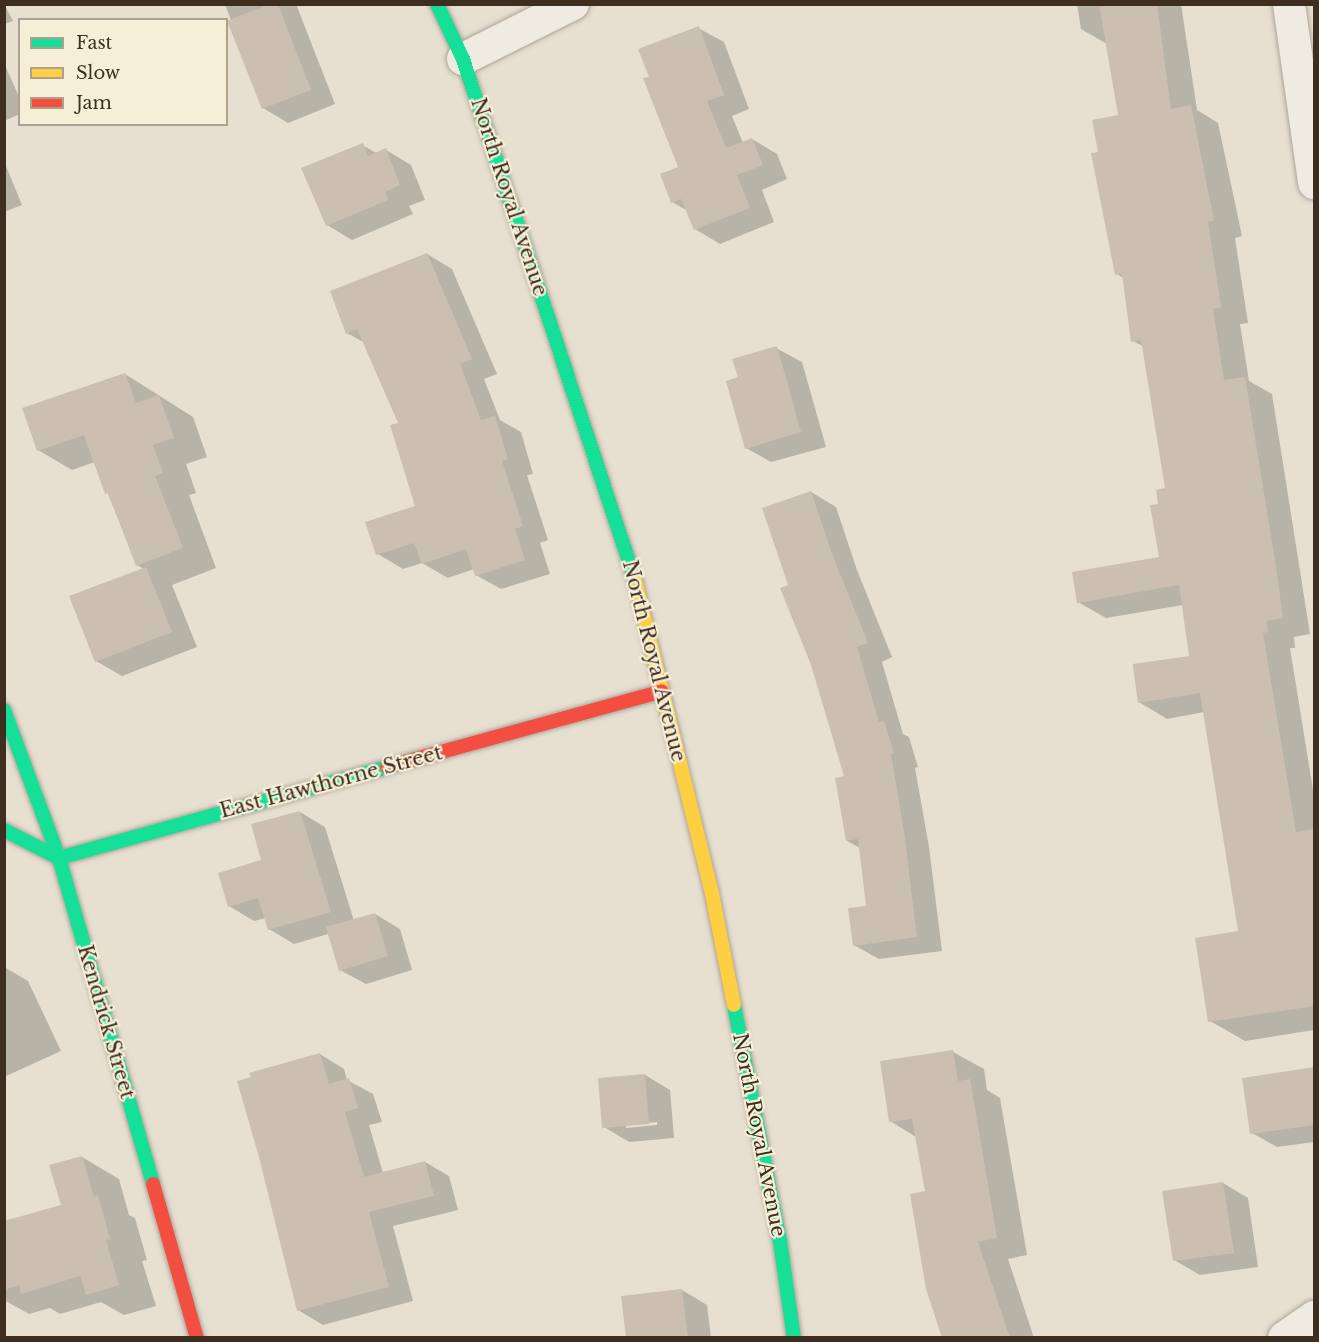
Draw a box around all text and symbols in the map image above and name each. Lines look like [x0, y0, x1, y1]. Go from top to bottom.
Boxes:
legend [18, 18, 228, 126]
text: Fast [76, 32, 112, 54]
text: Slow [76, 62, 120, 84]
text: Jam [76, 92, 112, 114]
street label: North Royal Avenue [466, 95, 552, 299]
street label: North Royal Avenue [617, 557, 691, 765]
street label: East Hawthorne Street [217, 741, 445, 823]
street label: Kendrick Street [73, 942, 139, 1102]
street label: North Royal Avenue [727, 1031, 791, 1239]

